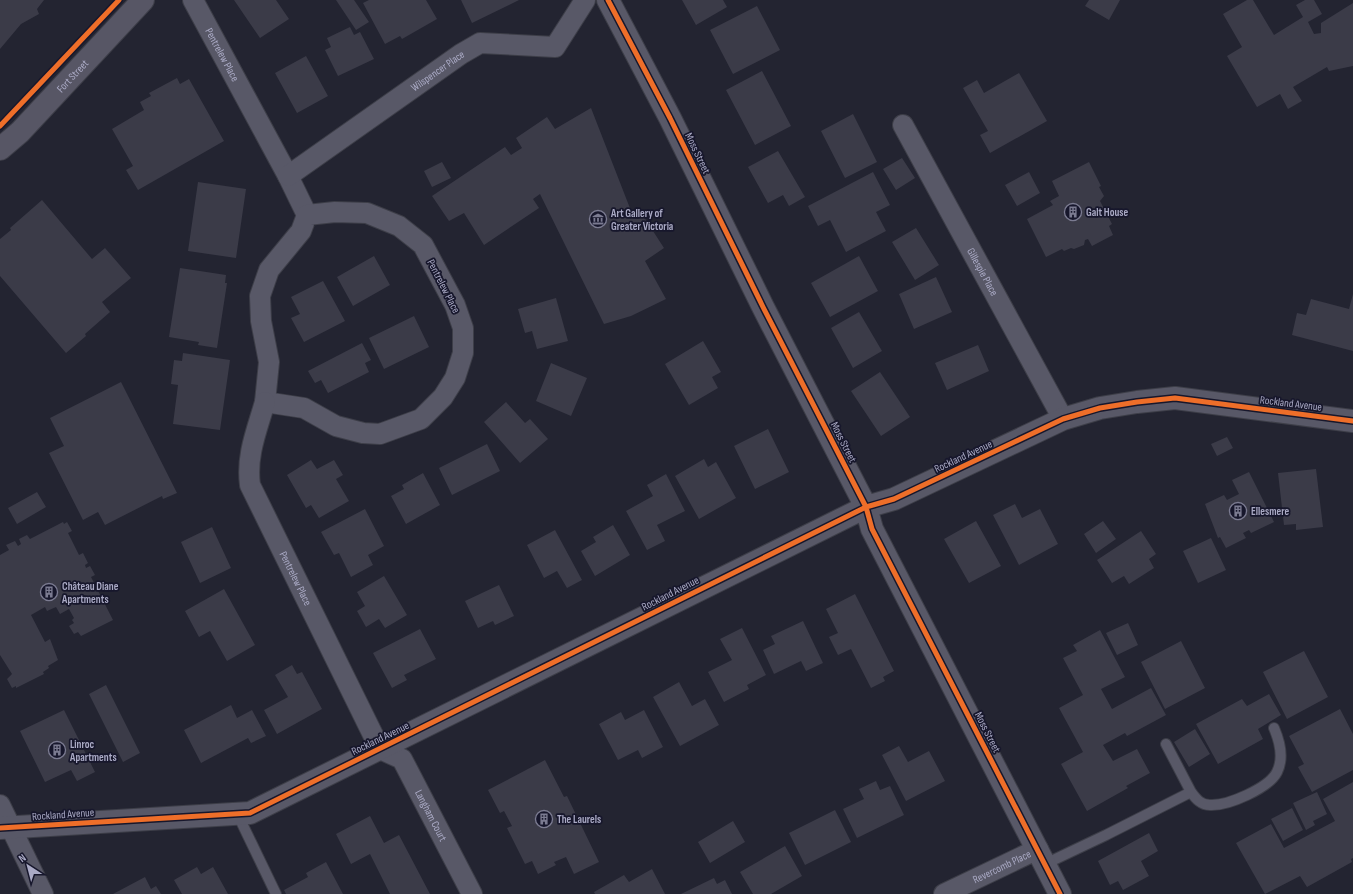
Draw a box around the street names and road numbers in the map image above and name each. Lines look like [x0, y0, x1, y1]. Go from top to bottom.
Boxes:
street label: Pentrelew Place [202, 26, 242, 84]
street label: Wilspencer Place [409, 48, 467, 94]
street label: Fort Street [54, 57, 92, 95]
street label: Moss Street [682, 131, 713, 176]
street label: Gillespie Place [964, 246, 1001, 298]
street label: Pentrelew Place [424, 257, 463, 315]
street label: Rockland Avenue [1259, 393, 1323, 414]
street label: Moss Street [828, 420, 860, 465]
street label: Rockland Avenue [932, 437, 994, 476]
street label: Pentrelew Place [277, 549, 314, 608]
street label: Rockland Avenue [640, 574, 701, 613]
street label: Moss Street [972, 710, 1004, 755]
street label: Rockland Avenue [349, 719, 411, 758]
street label: Langham Court [412, 788, 450, 844]
street label: Rockland Avenue [31, 806, 95, 823]
street label: Revercomb Place [971, 847, 1033, 886]

